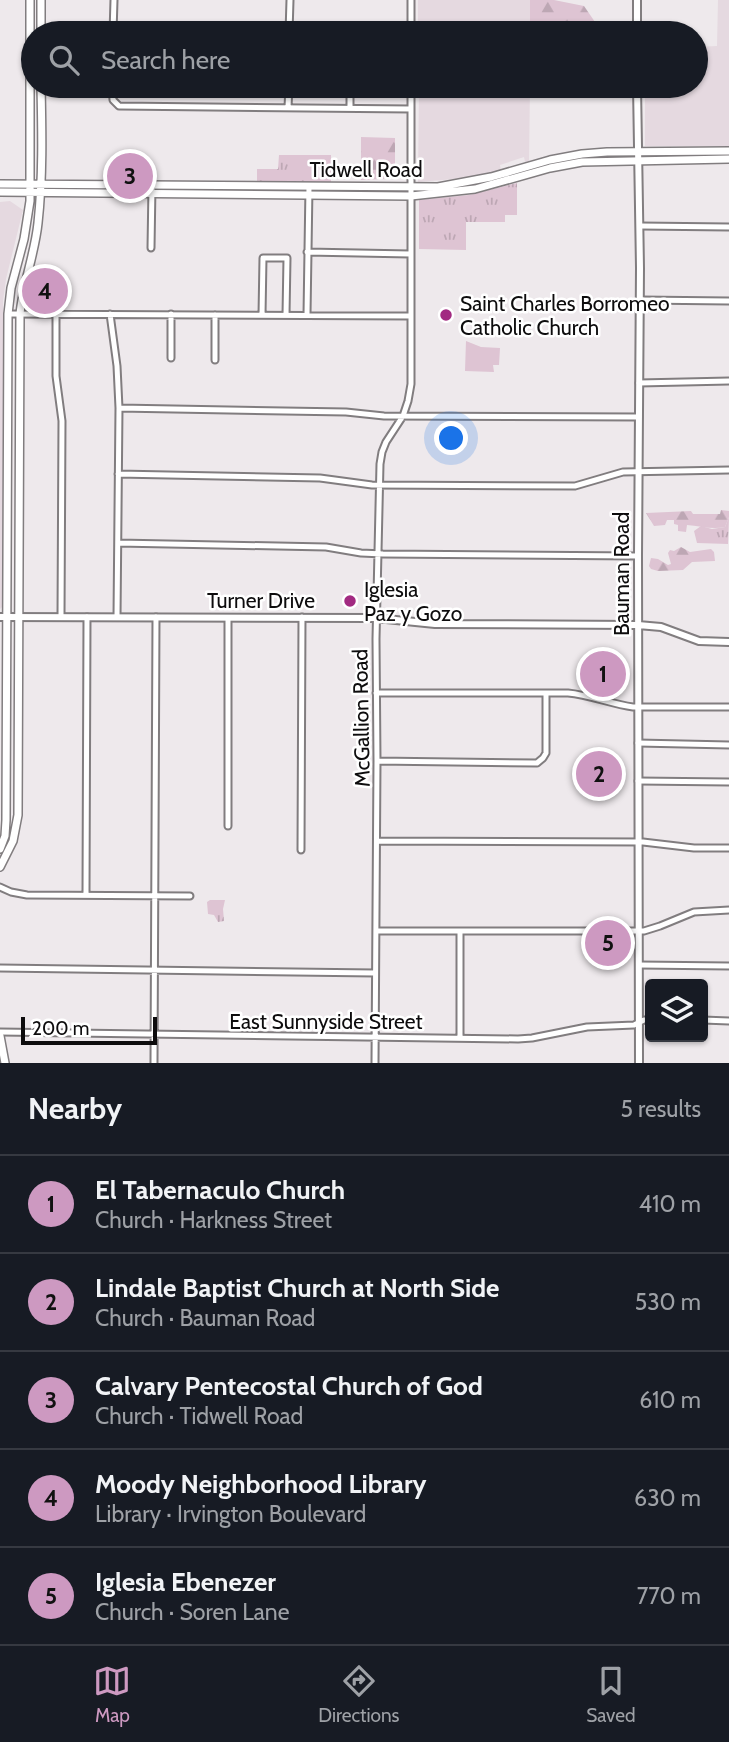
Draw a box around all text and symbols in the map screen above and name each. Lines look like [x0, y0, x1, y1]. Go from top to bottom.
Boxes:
search box [21, 21, 708, 98]
icon: search [45, 41, 83, 79]
text: Search here [101, 44, 230, 76]
pin: 3 [107, 150, 153, 202]
street label: Tidwell Road [309, 157, 423, 182]
pin: 4 [22, 265, 68, 317]
place label: Saint Charles Borromeo Catholic Church [460, 291, 670, 340]
marker: Saint Charles Borromeo Catholic Church [438, 307, 454, 323]
your location [434, 421, 468, 455]
street label: Bauman Road [609, 512, 634, 636]
place label: Iglesia Paz y Gozo [364, 577, 462, 626]
street label: Turner Drive [207, 588, 315, 613]
marker: Iglesia Paz y Gozo [342, 593, 358, 609]
pin: 1 [580, 648, 626, 700]
street label: McGallion Road [347, 649, 375, 787]
pin: 2 [576, 748, 622, 800]
pin: 5 [585, 917, 631, 969]
map controls [645, 979, 708, 1042]
button: layers [645, 979, 708, 1042]
street label: East Sunnyside Street [229, 1009, 423, 1034]
scale bar [21, 1014, 158, 1046]
text: 200 m [32, 1017, 89, 1040]
text: Nearby [28, 1090, 122, 1127]
text: 5 results [620, 1095, 701, 1123]
text: El Tabernaculo Church [95, 1174, 345, 1206]
text: 1 [47, 1190, 55, 1218]
text: 410 m [639, 1190, 701, 1218]
text: Church · Harkness Street [95, 1206, 332, 1234]
text: Lindale Baptist Church at North Side [95, 1272, 499, 1304]
text: 2 [45, 1288, 57, 1316]
text: 530 m [635, 1288, 701, 1316]
text: Church · Bauman Road [95, 1304, 315, 1332]
text: Calvary Pentecostal Church of God [95, 1370, 483, 1402]
text: 3 [45, 1386, 57, 1414]
text: 610 m [639, 1386, 701, 1414]
text: Church · Tidwell Road [95, 1402, 303, 1430]
text: Moody Neighborhood Library [95, 1468, 427, 1500]
text: 4 [44, 1484, 58, 1512]
text: 630 m [634, 1484, 701, 1512]
text: Library · Irvington Boulevard [95, 1500, 366, 1528]
text: Iglesia Ebenezer [95, 1566, 276, 1598]
text: 5 [45, 1582, 57, 1610]
text: 770 m [637, 1582, 701, 1610]
text: Church · Soren Lane [95, 1598, 289, 1626]
tab: Map [93, 1662, 131, 1727]
tab: Directions [318, 1662, 399, 1727]
tab: Saved [586, 1662, 636, 1727]

